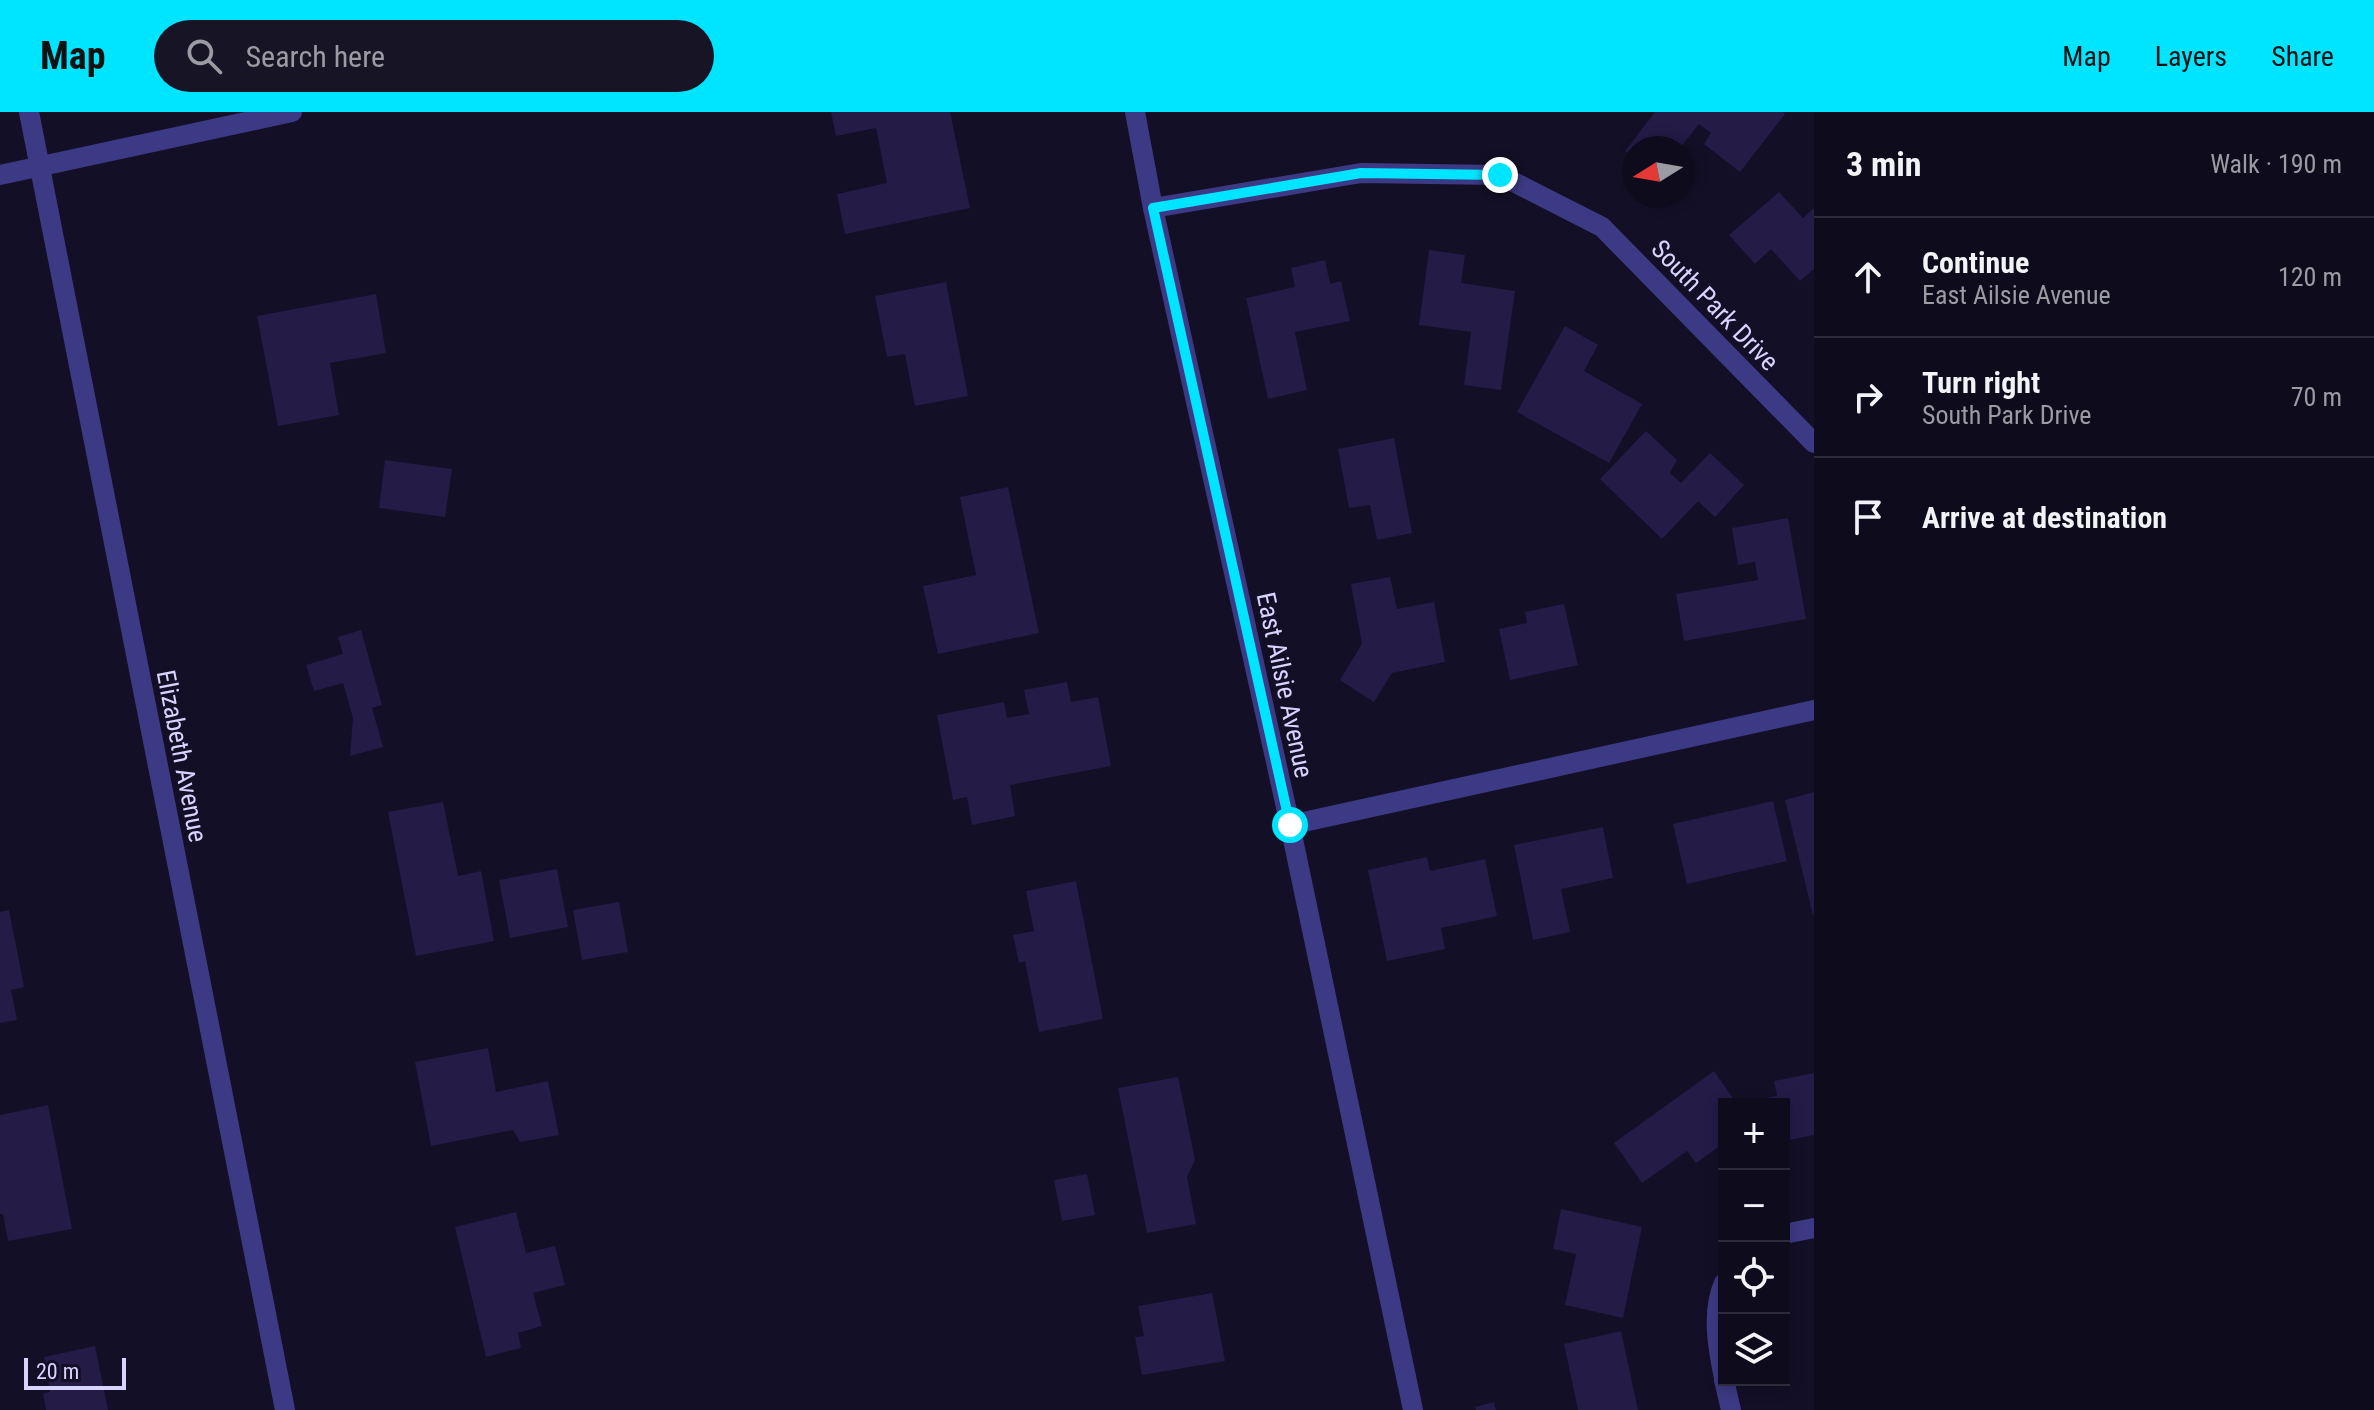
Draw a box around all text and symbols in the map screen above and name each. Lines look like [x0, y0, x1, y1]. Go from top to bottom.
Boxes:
search box [154, 20, 714, 92]
text: Map [40, 34, 106, 78]
icon: search [182, 34, 226, 78]
text: Search here [246, 39, 385, 74]
text: Map [2062, 40, 2111, 73]
text: Layers [2155, 40, 2227, 73]
text: Share [2271, 40, 2334, 73]
north arrow [1622, 136, 1694, 208]
text: 3 min [1846, 144, 1922, 184]
text: Walk · 190 m [2210, 149, 2342, 179]
route end [1482, 157, 1518, 193]
street label: South Park Drive [1645, 234, 1785, 376]
text: Continue [1922, 245, 2029, 280]
icon: ahead [1846, 255, 1890, 299]
text: 120 m [2278, 262, 2342, 292]
text: East Ailsie Avenue [1922, 280, 2111, 310]
text: Turn right [1922, 365, 2040, 400]
icon: right [1846, 375, 1890, 419]
text: 70 m [2291, 382, 2342, 412]
text: South Park Drive [1922, 400, 2092, 430]
icon: arrive [1846, 495, 1890, 539]
text: Arrive at destination [1922, 500, 2167, 535]
street label: East Ailsie Avenue [1251, 590, 1319, 780]
street label: Elizabeth Avenue [151, 667, 213, 845]
route start [1272, 807, 1308, 843]
map controls [1718, 1098, 1790, 1386]
button: + [1718, 1098, 1790, 1170]
button: − [1718, 1170, 1790, 1242]
button: locate [1718, 1242, 1790, 1314]
button: layers [1718, 1314, 1790, 1386]
scale bar [24, 1354, 126, 1390]
text: 20 m [36, 1359, 79, 1384]

